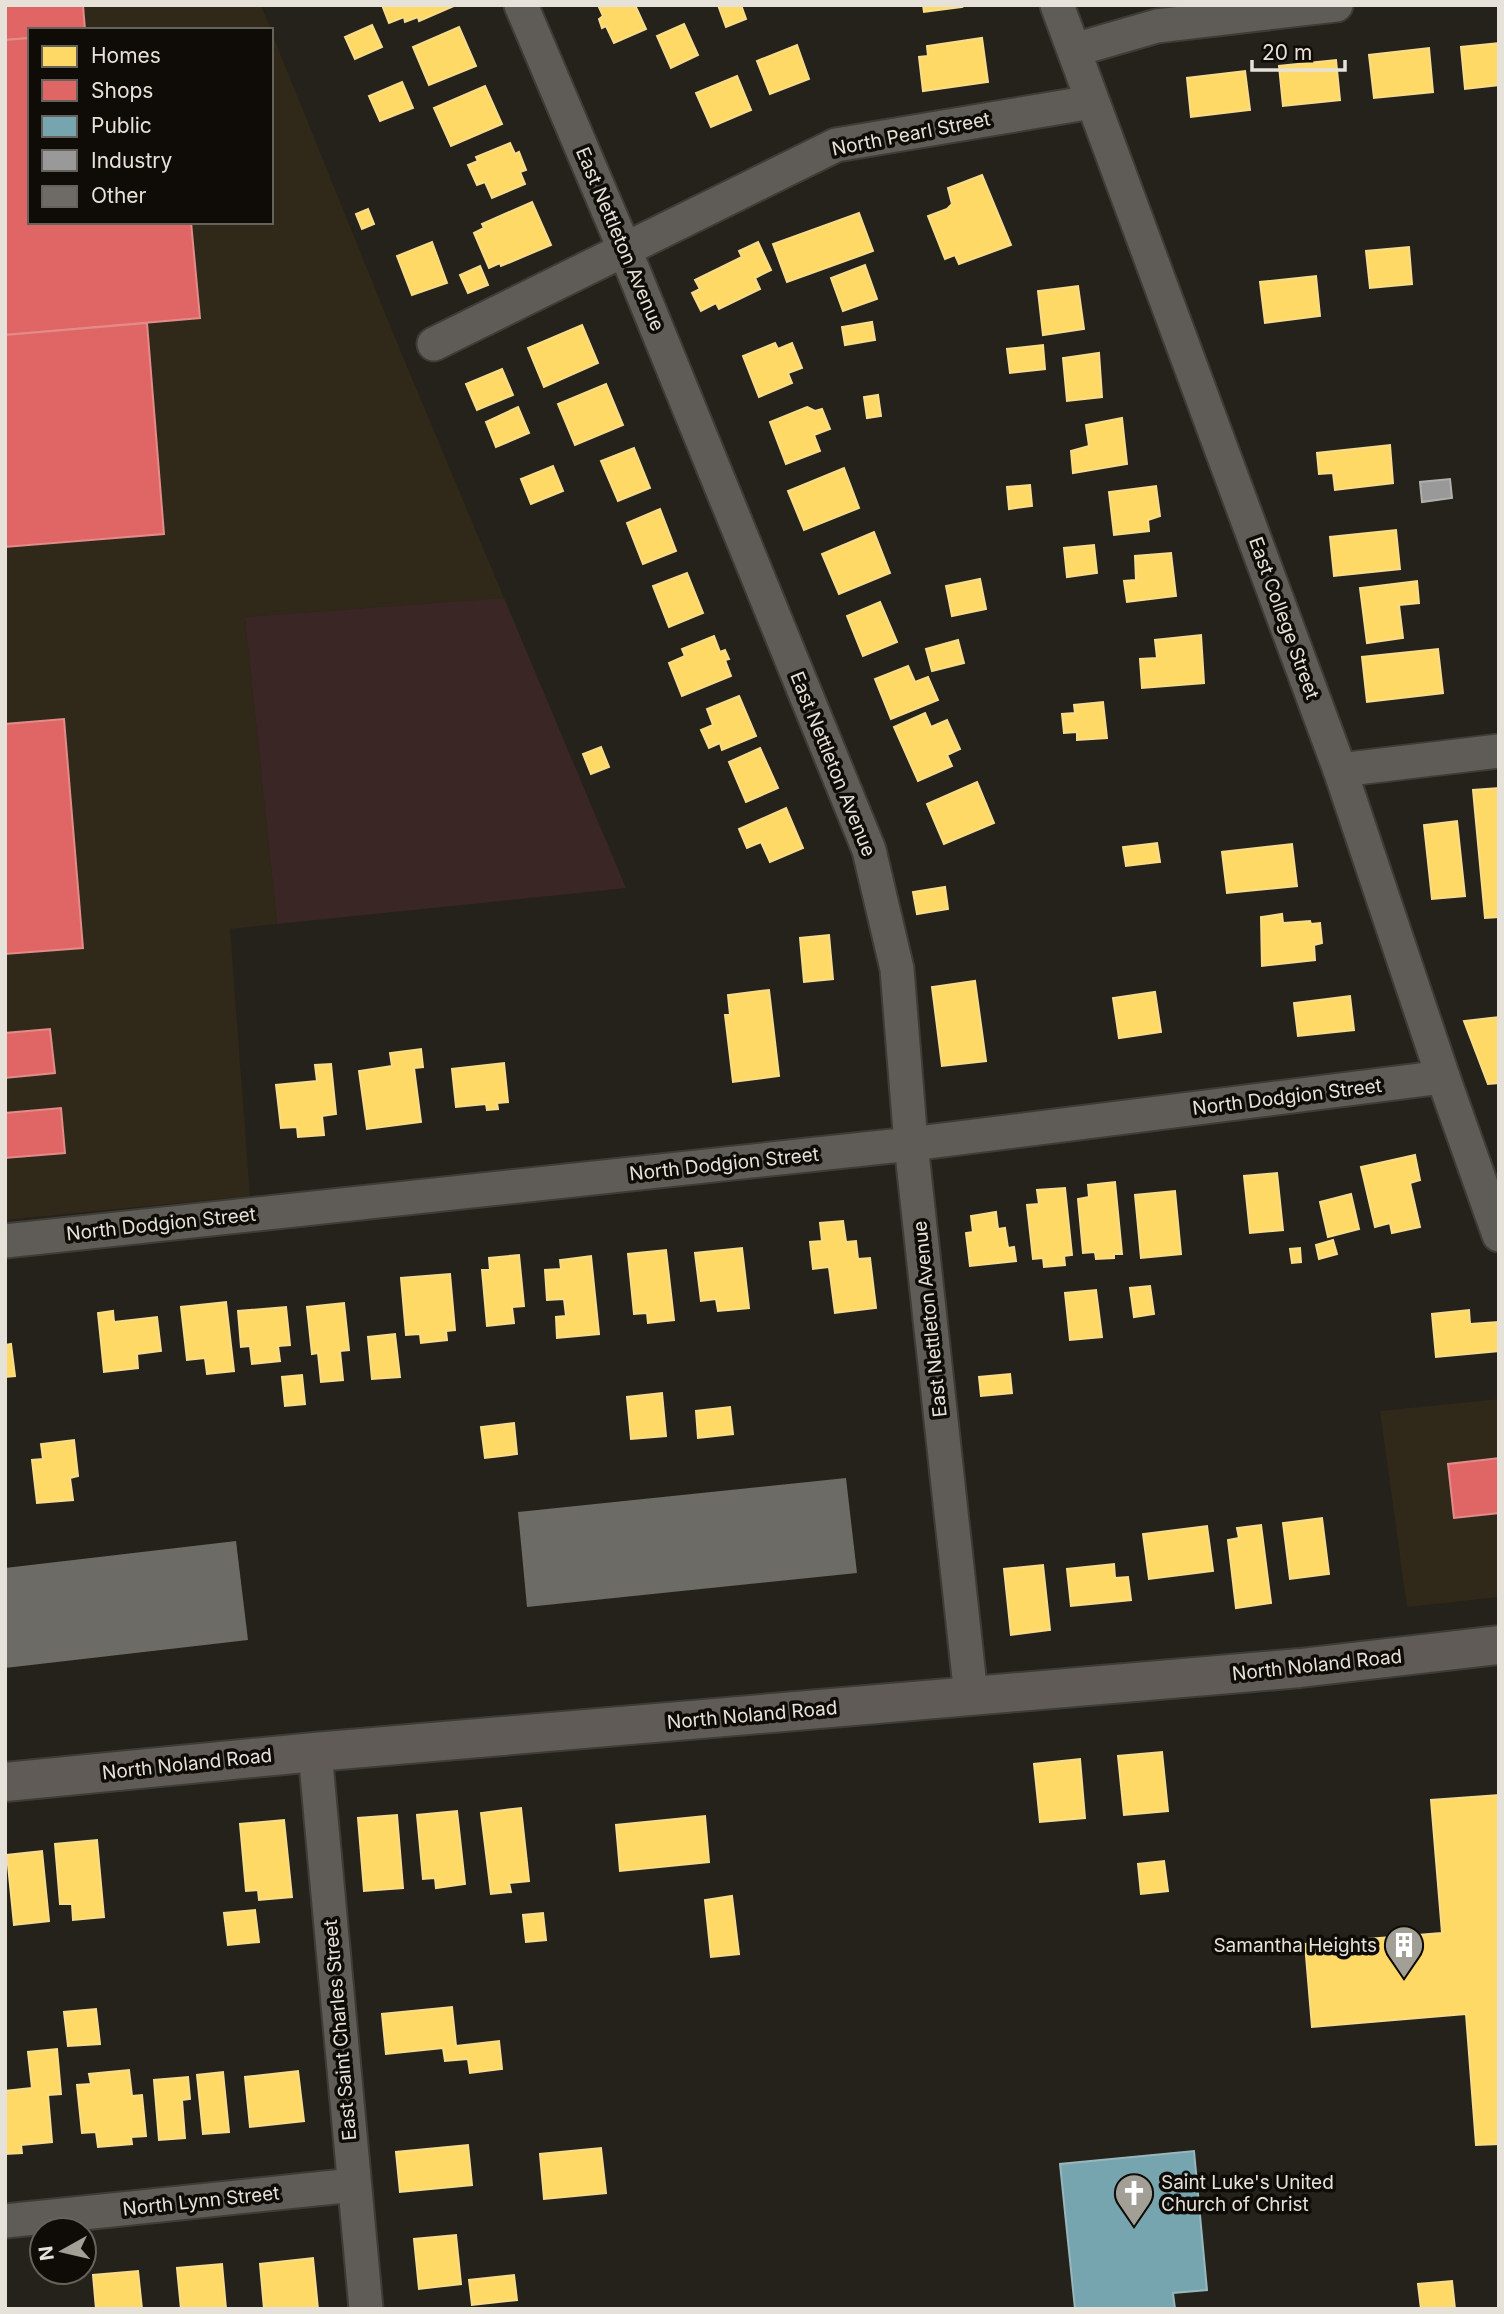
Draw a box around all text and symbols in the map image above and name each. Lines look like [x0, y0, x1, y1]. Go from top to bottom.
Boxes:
legend [28, 28, 273, 224]
scale bar [1252, 28, 1345, 72]
text: 20 m [1262, 40, 1312, 65]
text: Homes [91, 43, 161, 68]
text: Shops [91, 78, 153, 103]
street label: North Pearl Street [830, 107, 992, 161]
text: Public [91, 113, 152, 138]
street label: East Nettleton Avenue [571, 144, 669, 334]
text: Industry [91, 148, 173, 173]
text: Other [91, 183, 147, 208]
street label: East College Street [1244, 534, 1324, 702]
street label: East Nettleton Avenue [785, 668, 881, 860]
street label: North Dodgion Street [1191, 1074, 1383, 1120]
street label: North Dodgion Street [628, 1143, 820, 1185]
street label: North Dodgion Street [65, 1203, 257, 1245]
street label: East Nettleton Avenue [908, 1220, 952, 1418]
street label: North Noland Road [1231, 1645, 1403, 1685]
street label: North Noland Road [666, 1696, 838, 1734]
street label: North Noland Road [101, 1744, 273, 1784]
street label: East Saint Charles Street [319, 1919, 361, 2141]
building icon: Samantha Heights [1383, 1924, 1425, 1979]
place label: Samantha Heights [1213, 1934, 1377, 1957]
place label: Saint Luke's United Church of Christ [1161, 2171, 1334, 2216]
church icon: Saint Luke's United Church of Christ [1113, 2172, 1155, 2227]
street label: North Lynn Street [121, 2181, 281, 2221]
north arrow [28, 2216, 98, 2286]
text: N [34, 2245, 59, 2262]

